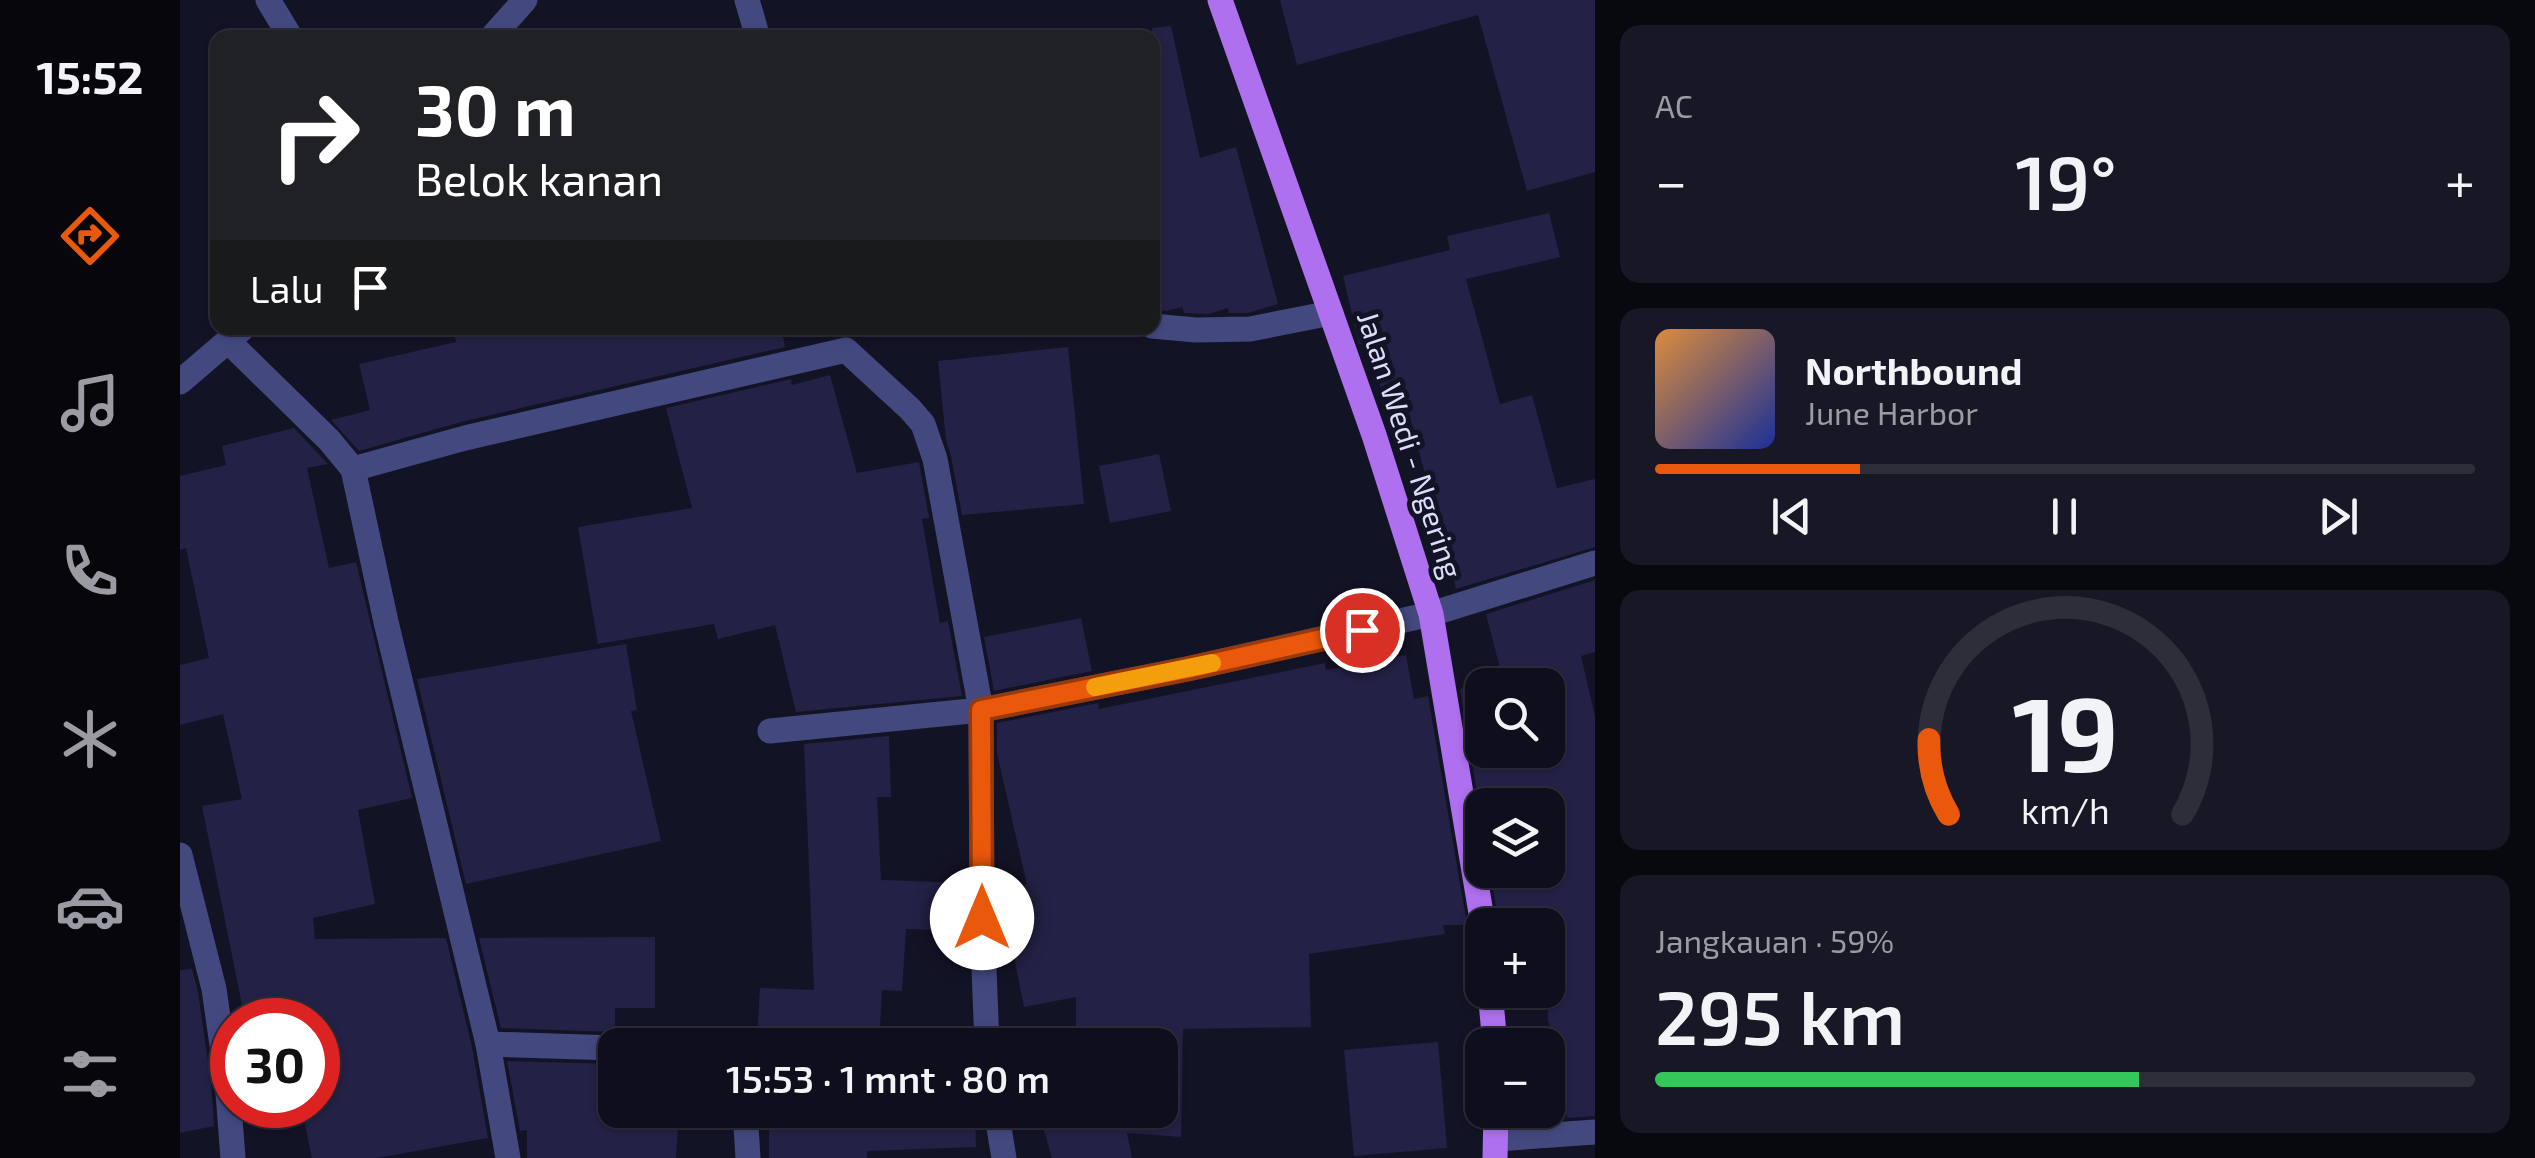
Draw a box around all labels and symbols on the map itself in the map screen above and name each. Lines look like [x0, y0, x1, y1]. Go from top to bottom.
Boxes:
street label: Jalan Wedi - Ngering [1351, 306, 1471, 583]
pin [1320, 588, 1405, 673]
position arrow [930, 866, 1034, 970]
speed limit sign: 30 [210, 998, 340, 1128]

